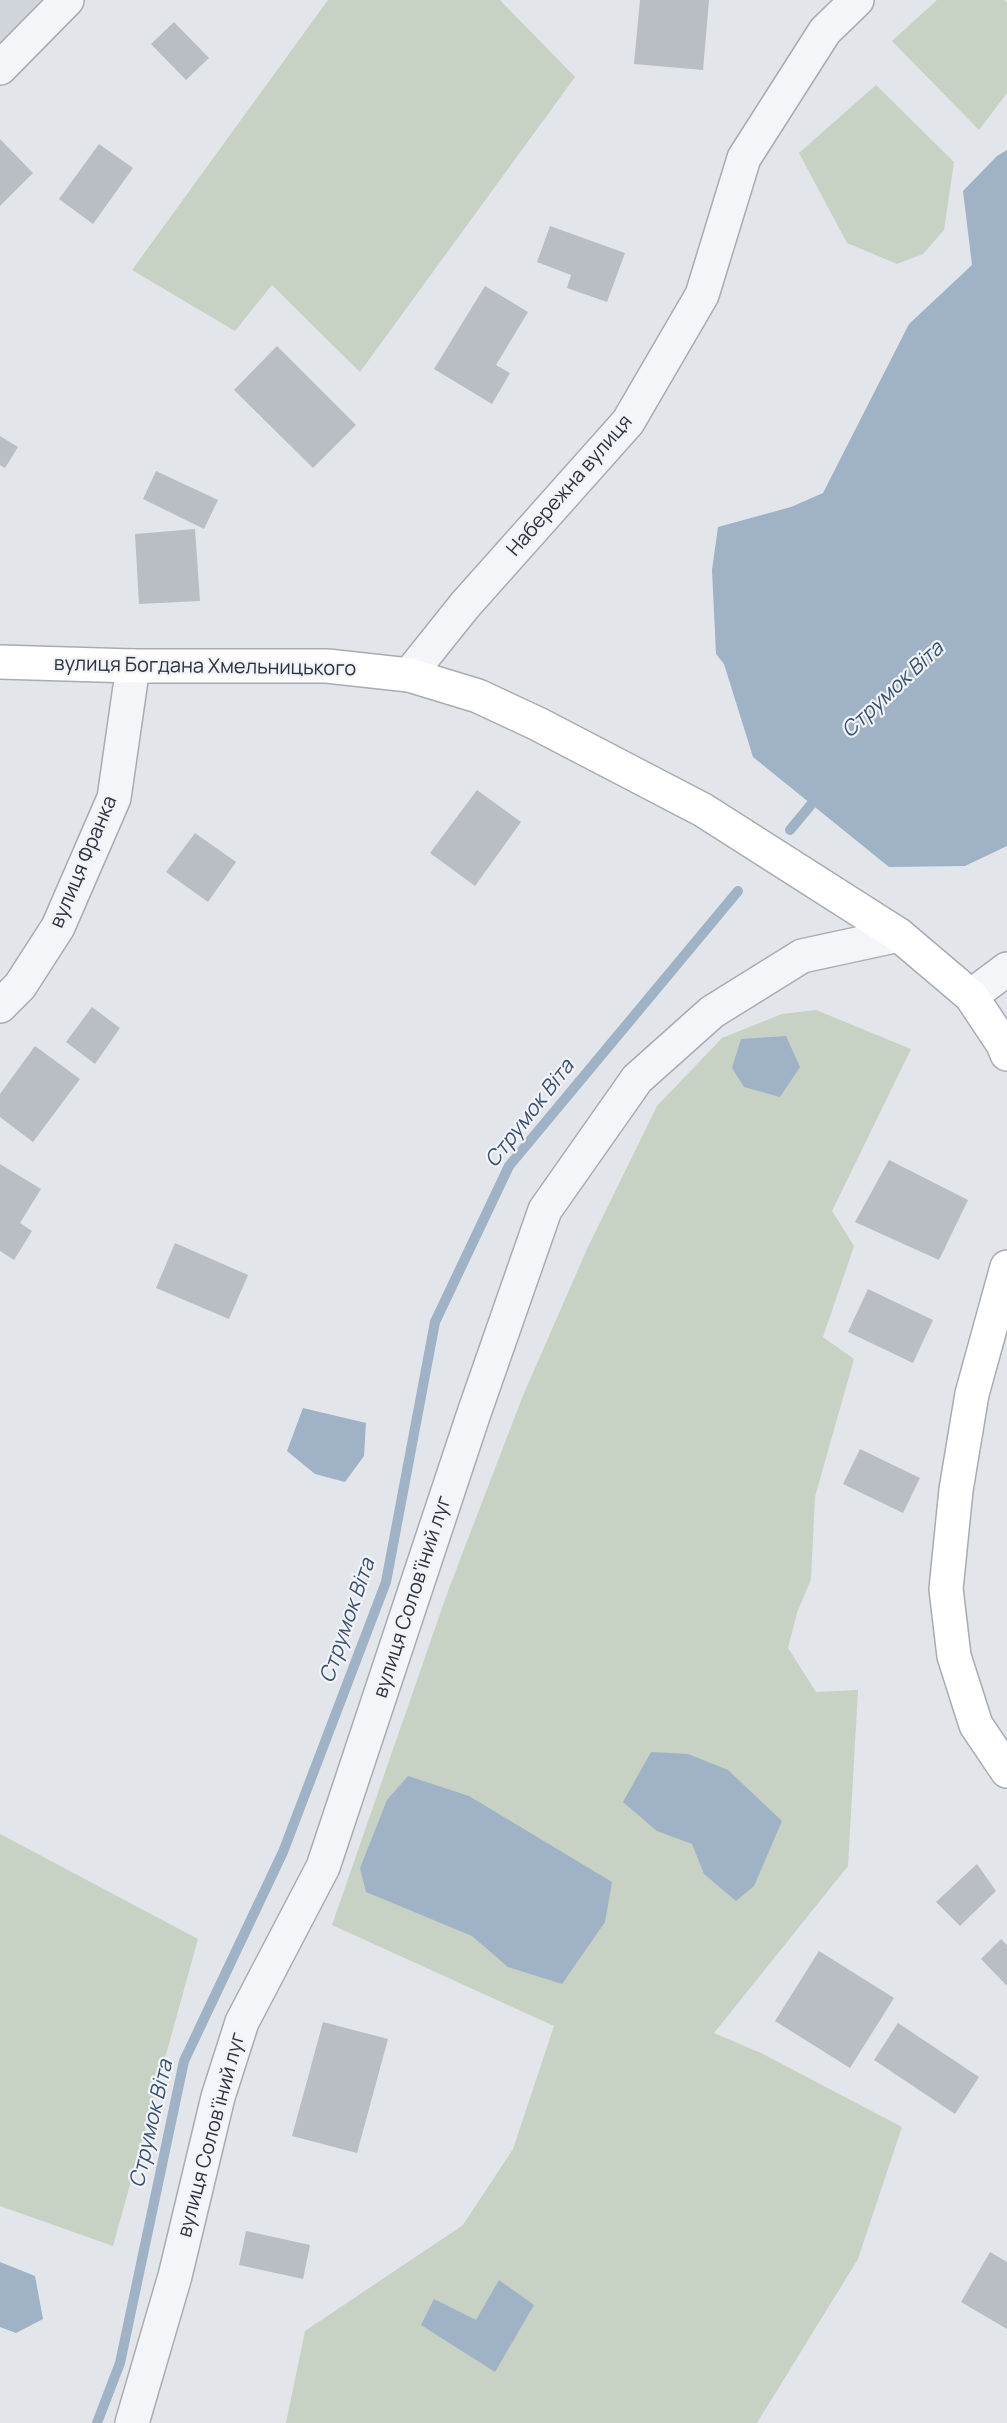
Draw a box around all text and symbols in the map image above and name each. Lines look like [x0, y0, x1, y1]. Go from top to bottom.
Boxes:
street label: Набережна вулиця [502, 410, 638, 562]
water label: Струмок Віта [837, 636, 949, 744]
street label: вулиця Богдана Хмельницького [54, 652, 356, 682]
street label: вулиця Франка [45, 792, 123, 932]
water label: Струмок Віта [480, 1055, 580, 1173]
street label: вулиця Солов'їний луг [369, 1493, 457, 1701]
water label: Струмок Віта [315, 1555, 381, 1687]
street label: вулиця Солов'їний луг [173, 2030, 251, 2240]
water label: Струмок Віта [125, 2058, 179, 2190]

